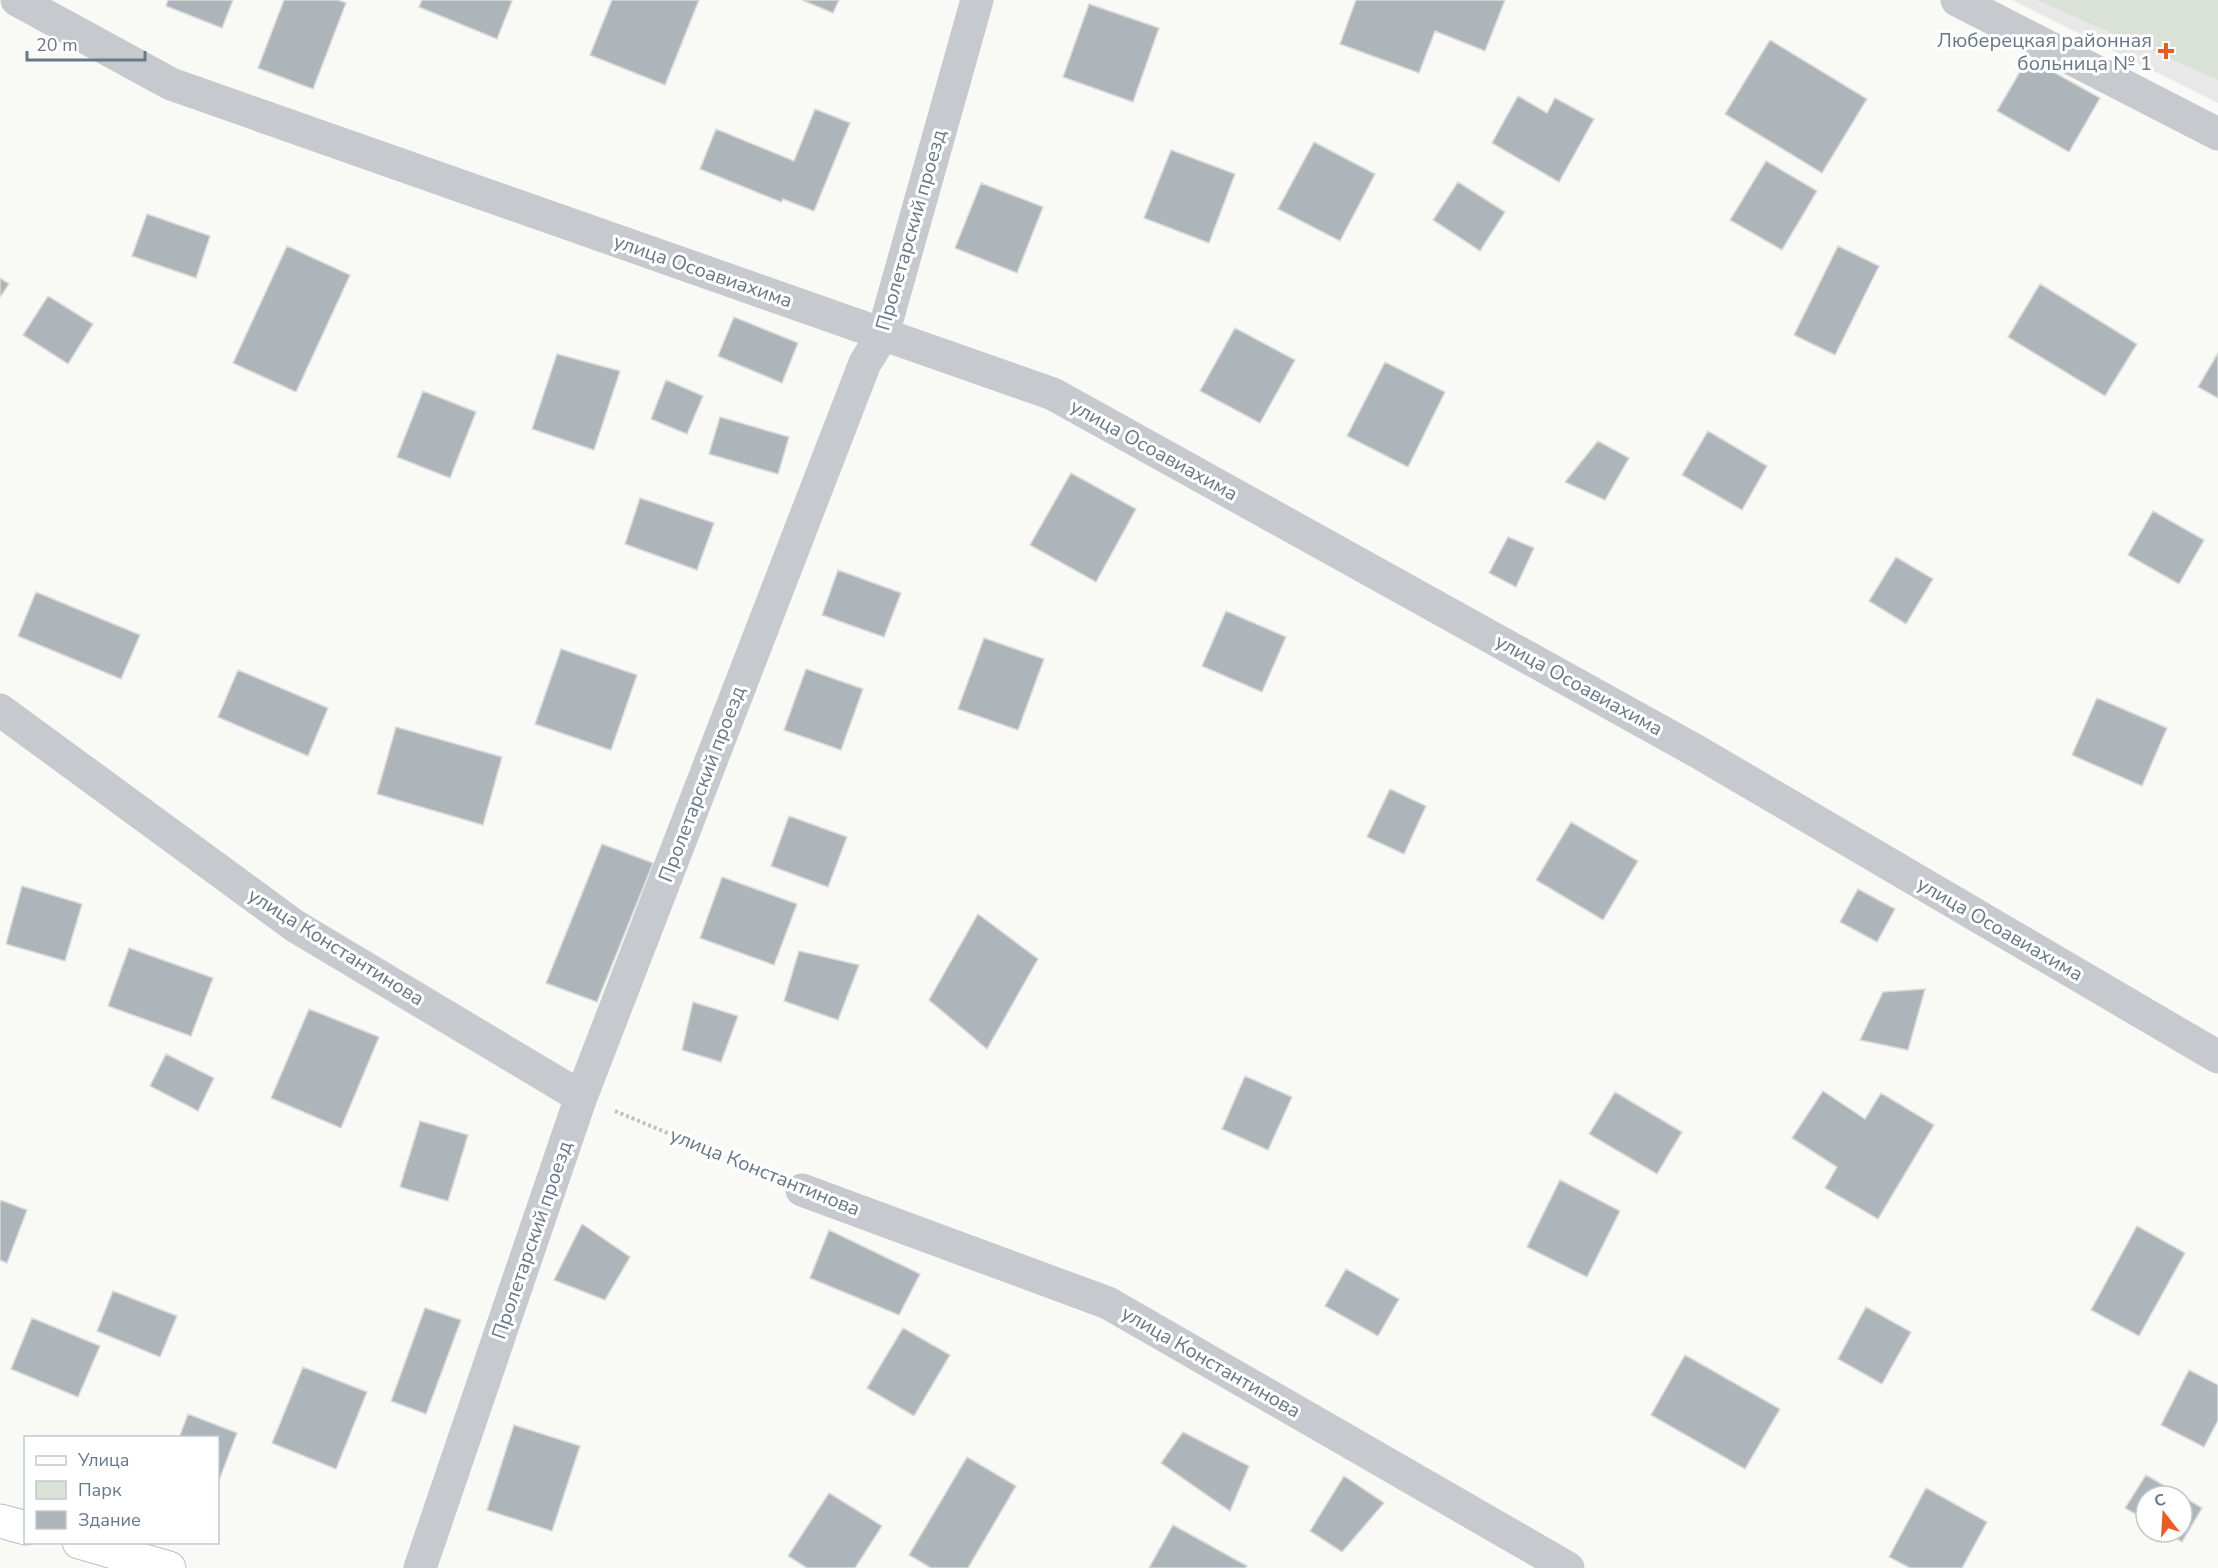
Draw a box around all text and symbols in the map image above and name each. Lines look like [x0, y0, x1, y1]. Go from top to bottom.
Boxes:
scale bar [27, 24, 146, 62]
place label: Люберецкая районная больница № 1 [1937, 27, 2152, 77]
text: 20 m [36, 33, 78, 57]
marker: Люберецкая районная больница № 1 [2157, 42, 2175, 60]
street label: Пролетарский проезд [869, 126, 953, 334]
street label: улица Осоавиахима [610, 228, 796, 314]
street label: улица Осоавиахима [1065, 393, 1243, 507]
street label: улица Осоавиахима [1490, 628, 1668, 742]
street label: Пролетарский проезд [652, 682, 752, 886]
street label: улица Осоавиахима [1912, 870, 2088, 988]
street label: улица Константинова [243, 882, 429, 1012]
street label: улица Константинова [666, 1121, 864, 1223]
street label: Пролетарский проезд [485, 1137, 579, 1343]
street label: улица Константинова [1116, 1300, 1306, 1424]
legend [24, 1436, 219, 1544]
text: Улица [77, 1448, 129, 1472]
text: Парк [78, 1478, 122, 1502]
north arrow [2134, 1484, 2194, 1544]
text: С [2151, 1488, 2168, 1513]
text: Здание [78, 1508, 141, 1532]

